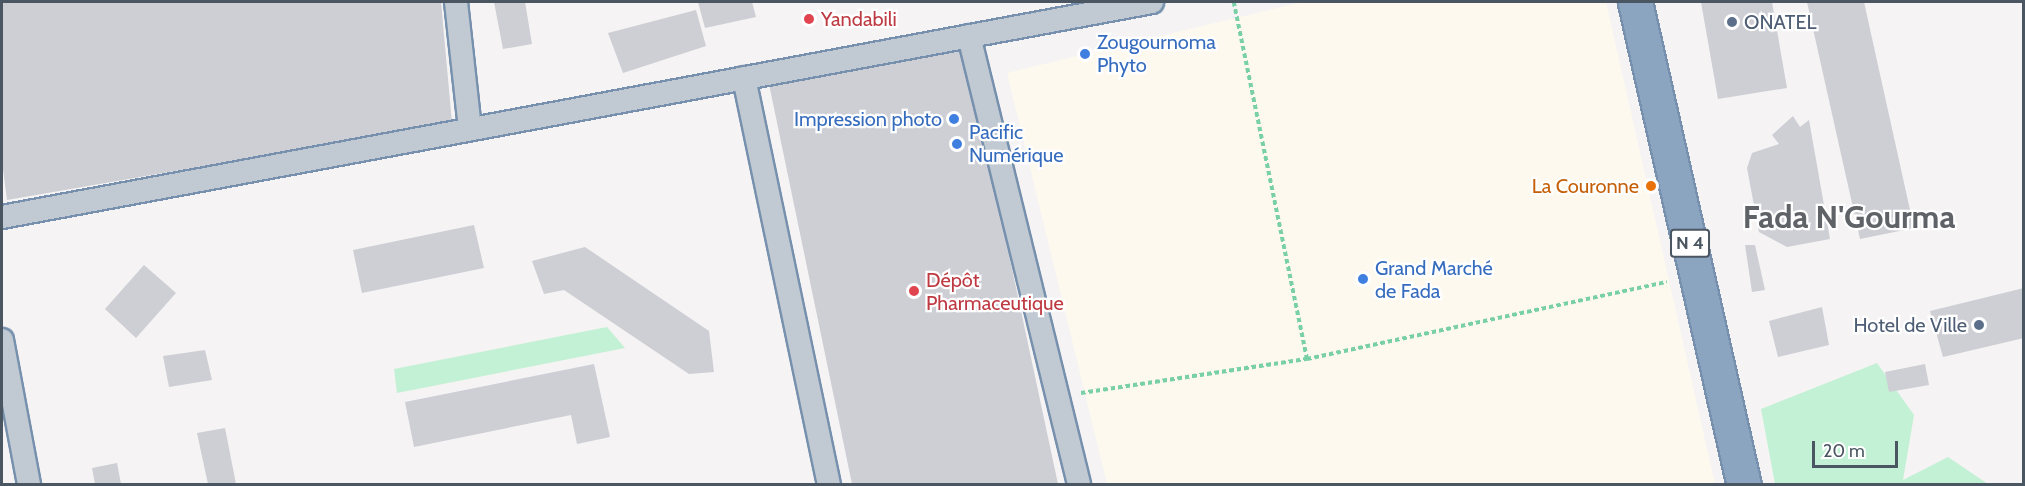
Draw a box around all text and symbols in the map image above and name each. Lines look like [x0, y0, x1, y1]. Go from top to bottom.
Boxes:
place label: Yandabili [821, 7, 897, 31]
place label: ONATEL [1744, 10, 1816, 34]
marker: Yandabili [802, 12, 816, 26]
marker: ONATEL [1725, 15, 1739, 29]
place label: Zougournoma Phyto [1097, 30, 1216, 77]
marker: Zougournoma Phyto [1078, 47, 1092, 61]
place label: Impression photo [794, 107, 942, 131]
marker: Impression photo [947, 112, 961, 126]
place label: Pacific Numérique [969, 120, 1064, 167]
marker: Pacific Numérique [950, 137, 964, 151]
place label: La Couronne [1532, 174, 1639, 198]
marker: La Couronne [1644, 179, 1658, 193]
district label: Fada N'Gourma [1743, 198, 1955, 236]
road number: N 4 [1669, 228, 1711, 258]
place label: Grand Marché de Fada [1375, 256, 1493, 303]
place label: Dépôt Pharmaceutique [926, 268, 1064, 315]
marker: Grand Marché de Fada [1356, 272, 1370, 286]
marker: Dépôt Pharmaceutique [907, 284, 921, 298]
place label: Hotel de Ville [1853, 313, 1967, 337]
marker: Hotel de Ville [1972, 318, 1986, 332]
scale bar [1815, 429, 1900, 467]
text: 20 m [1823, 440, 1865, 462]

